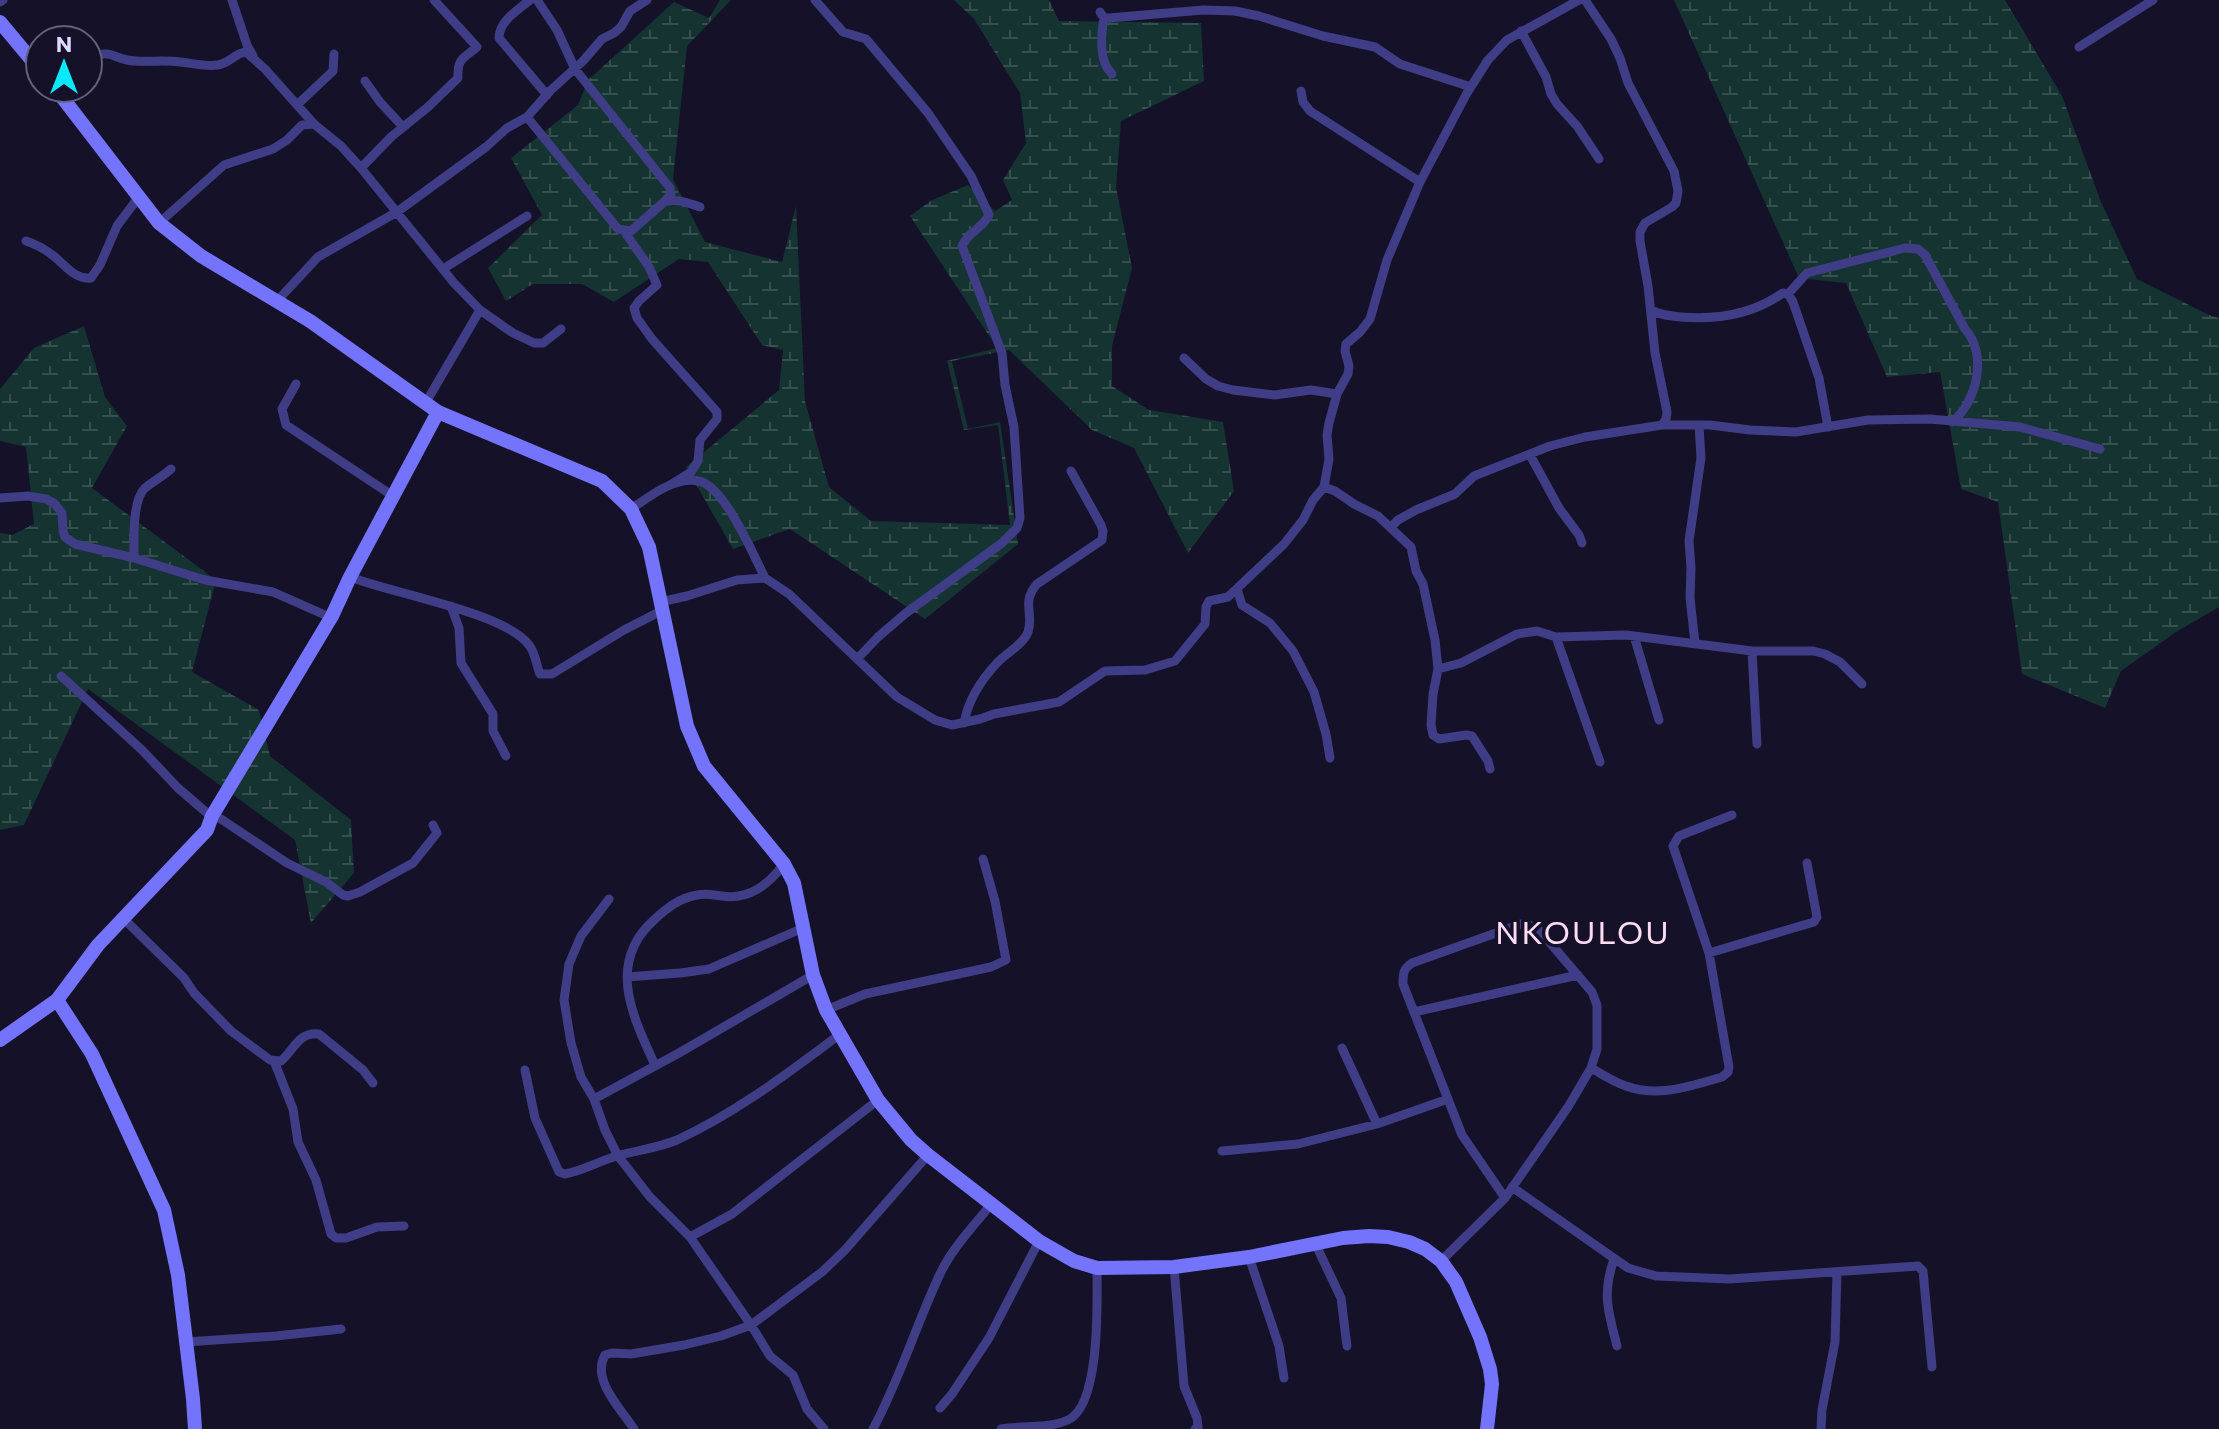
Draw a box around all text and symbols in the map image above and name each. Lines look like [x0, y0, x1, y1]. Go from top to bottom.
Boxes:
north arrow [24, 24, 104, 104]
text: N [56, 30, 72, 57]
district label: NKOULOU [1495, 911, 1671, 951]

